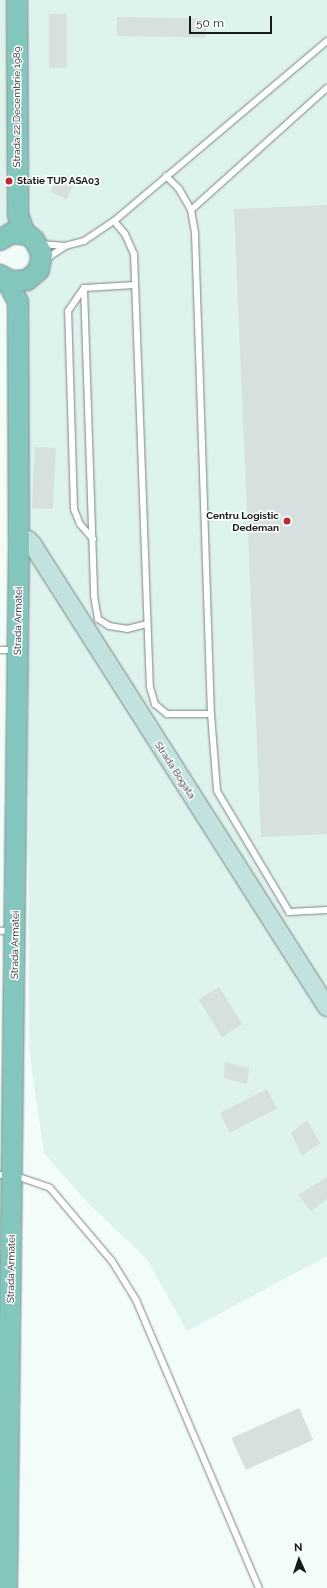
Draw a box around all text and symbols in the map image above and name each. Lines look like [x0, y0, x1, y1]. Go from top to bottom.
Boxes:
scale bar [191, 8, 274, 34]
text: 50 m [196, 16, 224, 30]
street label: Strada 22 Decembrie 1989 [11, 46, 23, 168]
place label: Statie TUP ASA03 [17, 175, 101, 187]
marker: Statie TUP ASA03 [4, 176, 14, 186]
place label: Centru Logistic Dedeman [206, 509, 279, 532]
marker: Centru Logistic Dedeman [282, 516, 292, 526]
street label: Strada Armatei [11, 587, 25, 655]
street label: Strada Bogata [152, 739, 198, 801]
street label: Strada Armatei [8, 911, 22, 979]
street label: Strada Armatei [4, 1235, 18, 1303]
north arrow [279, 1540, 319, 1580]
text: N [294, 1541, 303, 1554]

